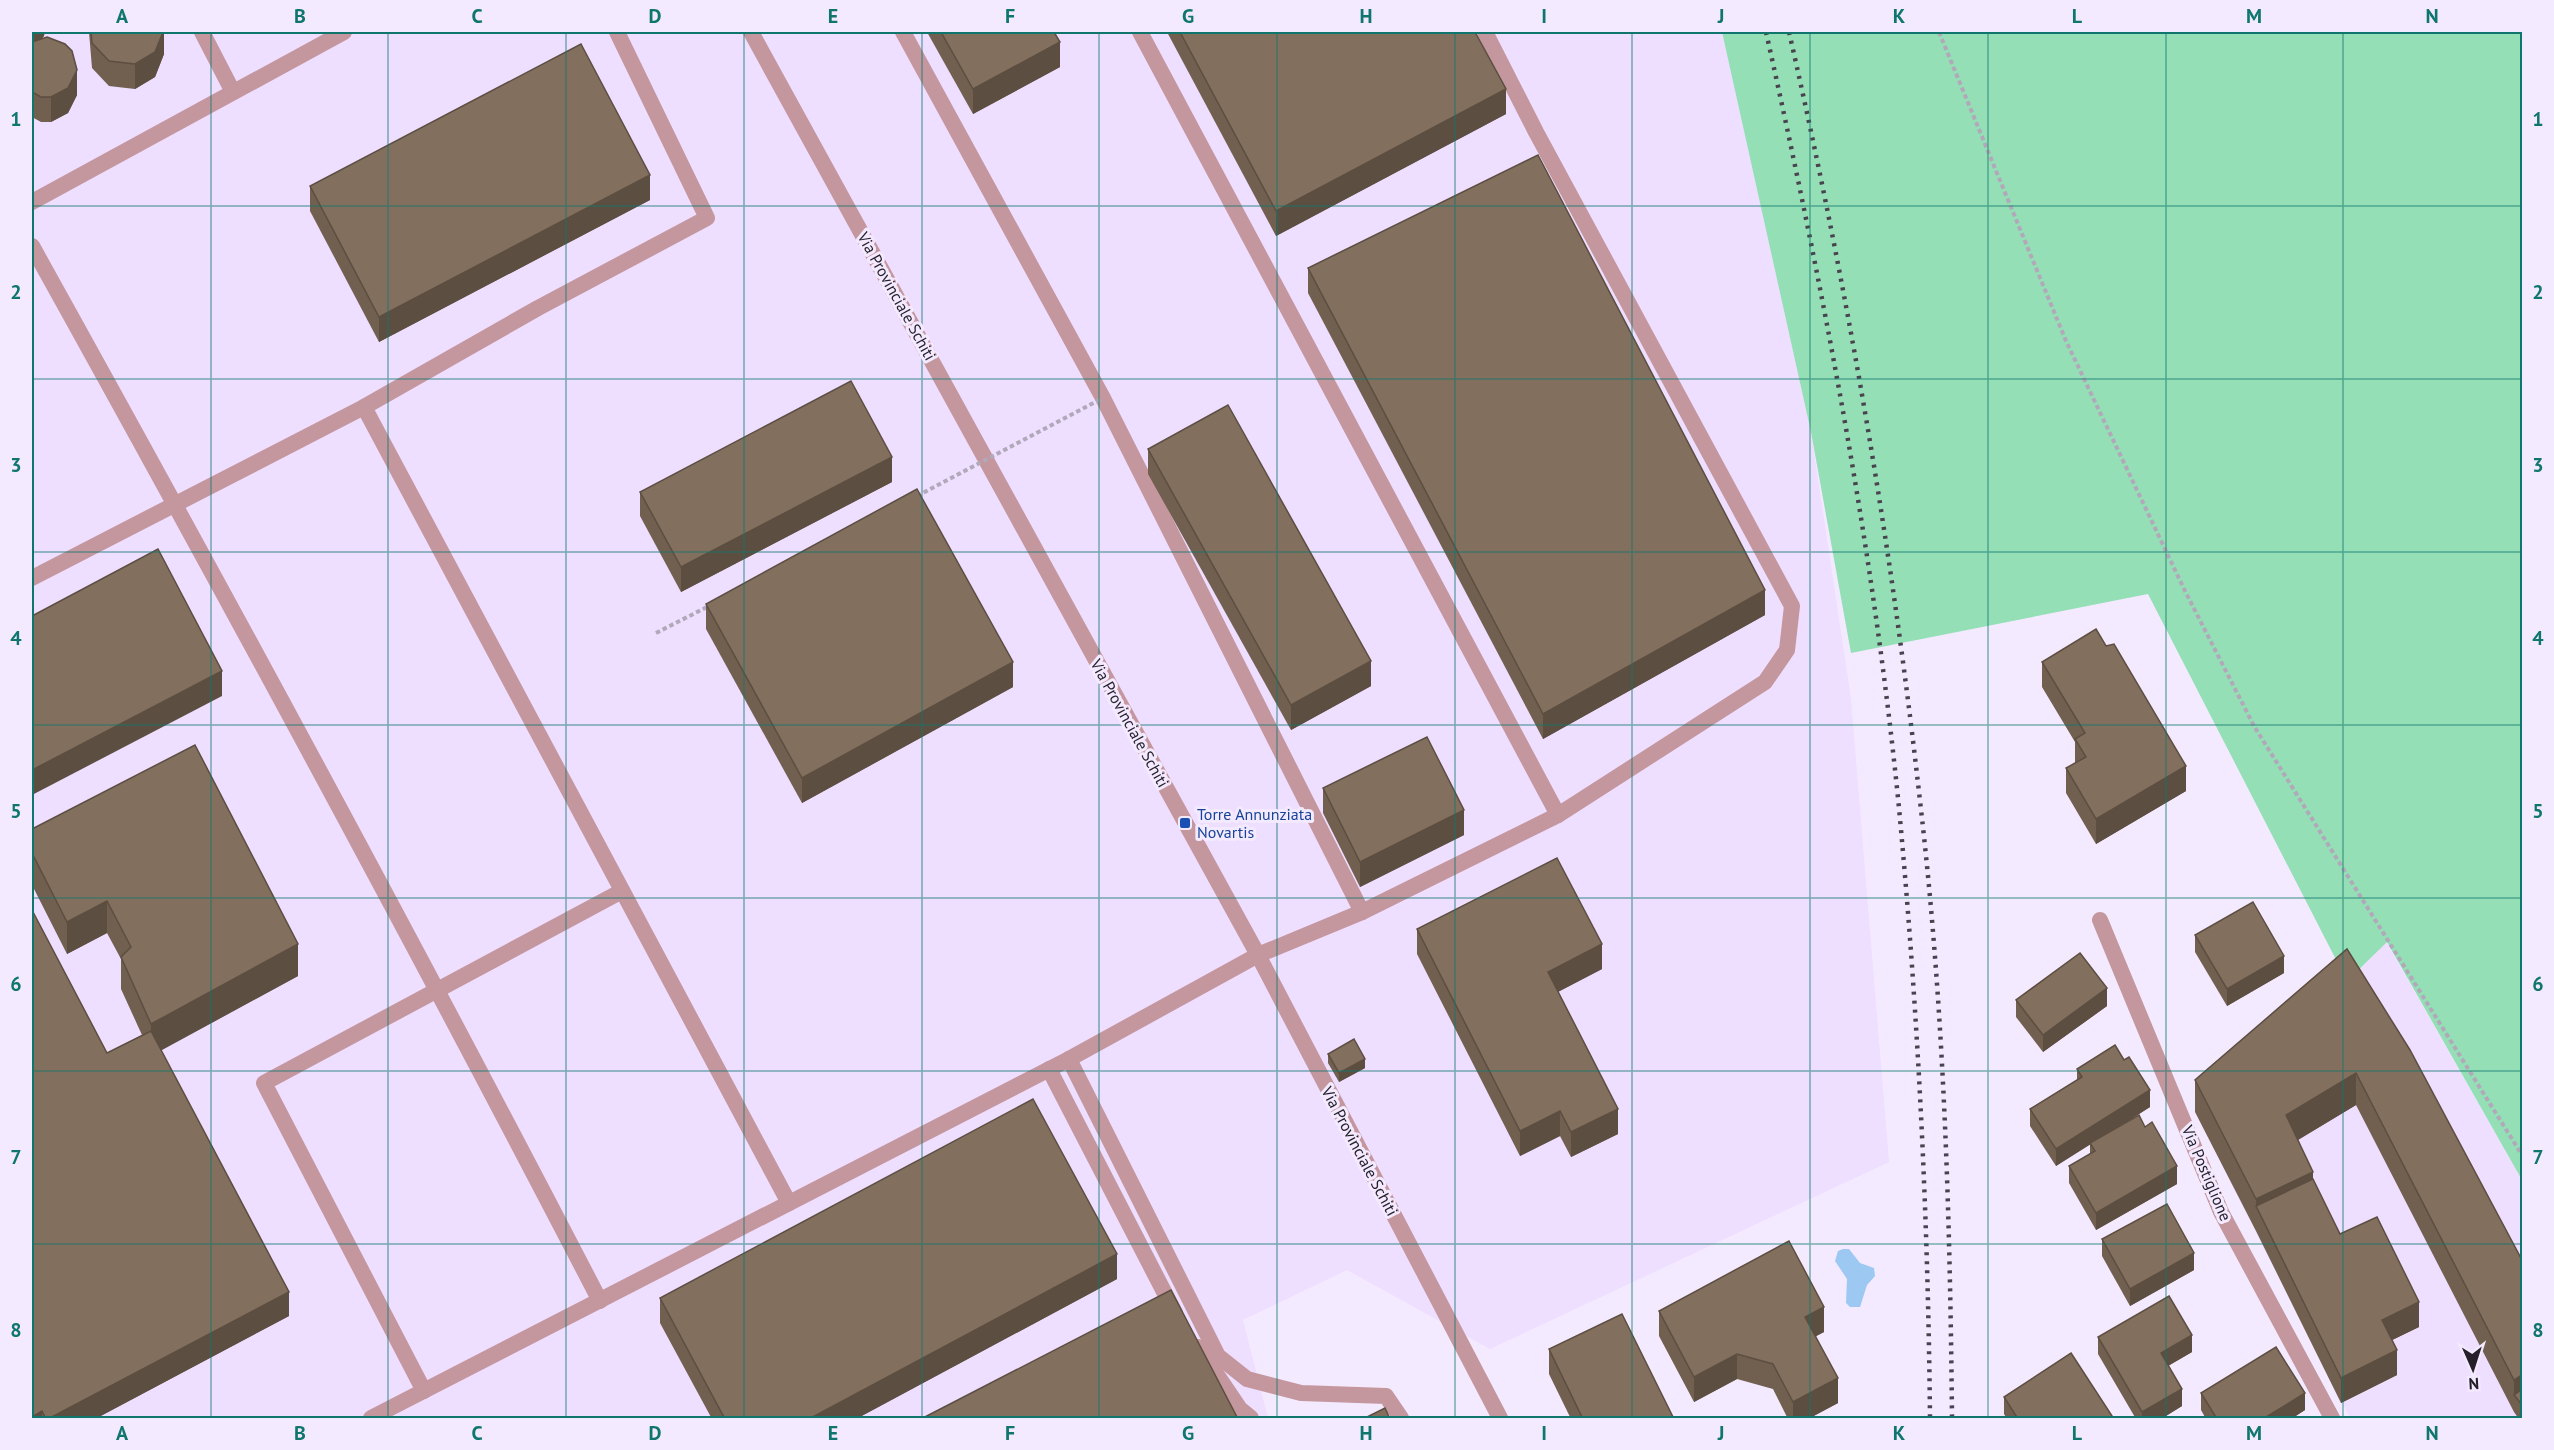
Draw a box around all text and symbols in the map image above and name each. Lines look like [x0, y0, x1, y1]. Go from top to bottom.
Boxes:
text: A [116, 3, 129, 29]
text: B [294, 3, 306, 29]
text: C [471, 3, 483, 29]
text: D [649, 3, 662, 29]
text: E [828, 3, 838, 29]
text: F [1005, 3, 1015, 29]
text: G [1182, 3, 1194, 29]
text: H [1359, 3, 1373, 29]
text: I [1541, 3, 1547, 29]
text: J [1717, 3, 1724, 29]
text: K [1893, 3, 1906, 29]
text: L [2072, 3, 2083, 29]
text: M [2246, 3, 2262, 29]
text: N [2425, 3, 2439, 29]
text: 1 [10, 106, 22, 132]
text: 1 [2532, 106, 2544, 132]
street label: Via Provinciale Schiti [853, 228, 941, 364]
text: 2 [10, 279, 22, 305]
text: 2 [2532, 279, 2544, 305]
text: 3 [10, 452, 22, 478]
text: 3 [2532, 452, 2544, 478]
text: 4 [10, 625, 22, 651]
text: 4 [2532, 625, 2544, 651]
street label: Via Provinciale Schiti [1086, 655, 1174, 791]
text: 5 [10, 798, 22, 824]
text: 5 [2532, 798, 2544, 824]
place label: Torre Annunziata Novartis [1197, 804, 1312, 842]
marker: Torre Annunziata Novartis [1178, 816, 1192, 830]
text: 6 [10, 971, 22, 997]
text: 6 [2532, 971, 2544, 997]
street label: Via Provinciale Schiti [1317, 1082, 1403, 1219]
street label: Via Postiglione [2177, 1121, 2236, 1224]
text: 7 [10, 1144, 22, 1170]
text: 7 [2532, 1144, 2544, 1170]
text: 8 [10, 1317, 22, 1343]
text: 8 [2532, 1317, 2544, 1343]
north arrow [2443, 1339, 2503, 1399]
text: N [2468, 1374, 2480, 1394]
text: A [116, 1420, 129, 1446]
text: B [294, 1420, 306, 1446]
text: C [471, 1420, 483, 1446]
text: D [649, 1420, 662, 1446]
text: E [828, 1420, 838, 1446]
text: F [1005, 1420, 1015, 1446]
text: G [1182, 1420, 1194, 1446]
text: H [1359, 1420, 1373, 1446]
text: I [1541, 1420, 1547, 1446]
text: J [1717, 1420, 1724, 1446]
text: K [1893, 1420, 1906, 1446]
text: L [2072, 1420, 2083, 1446]
text: M [2246, 1420, 2262, 1446]
text: N [2425, 1420, 2439, 1446]

